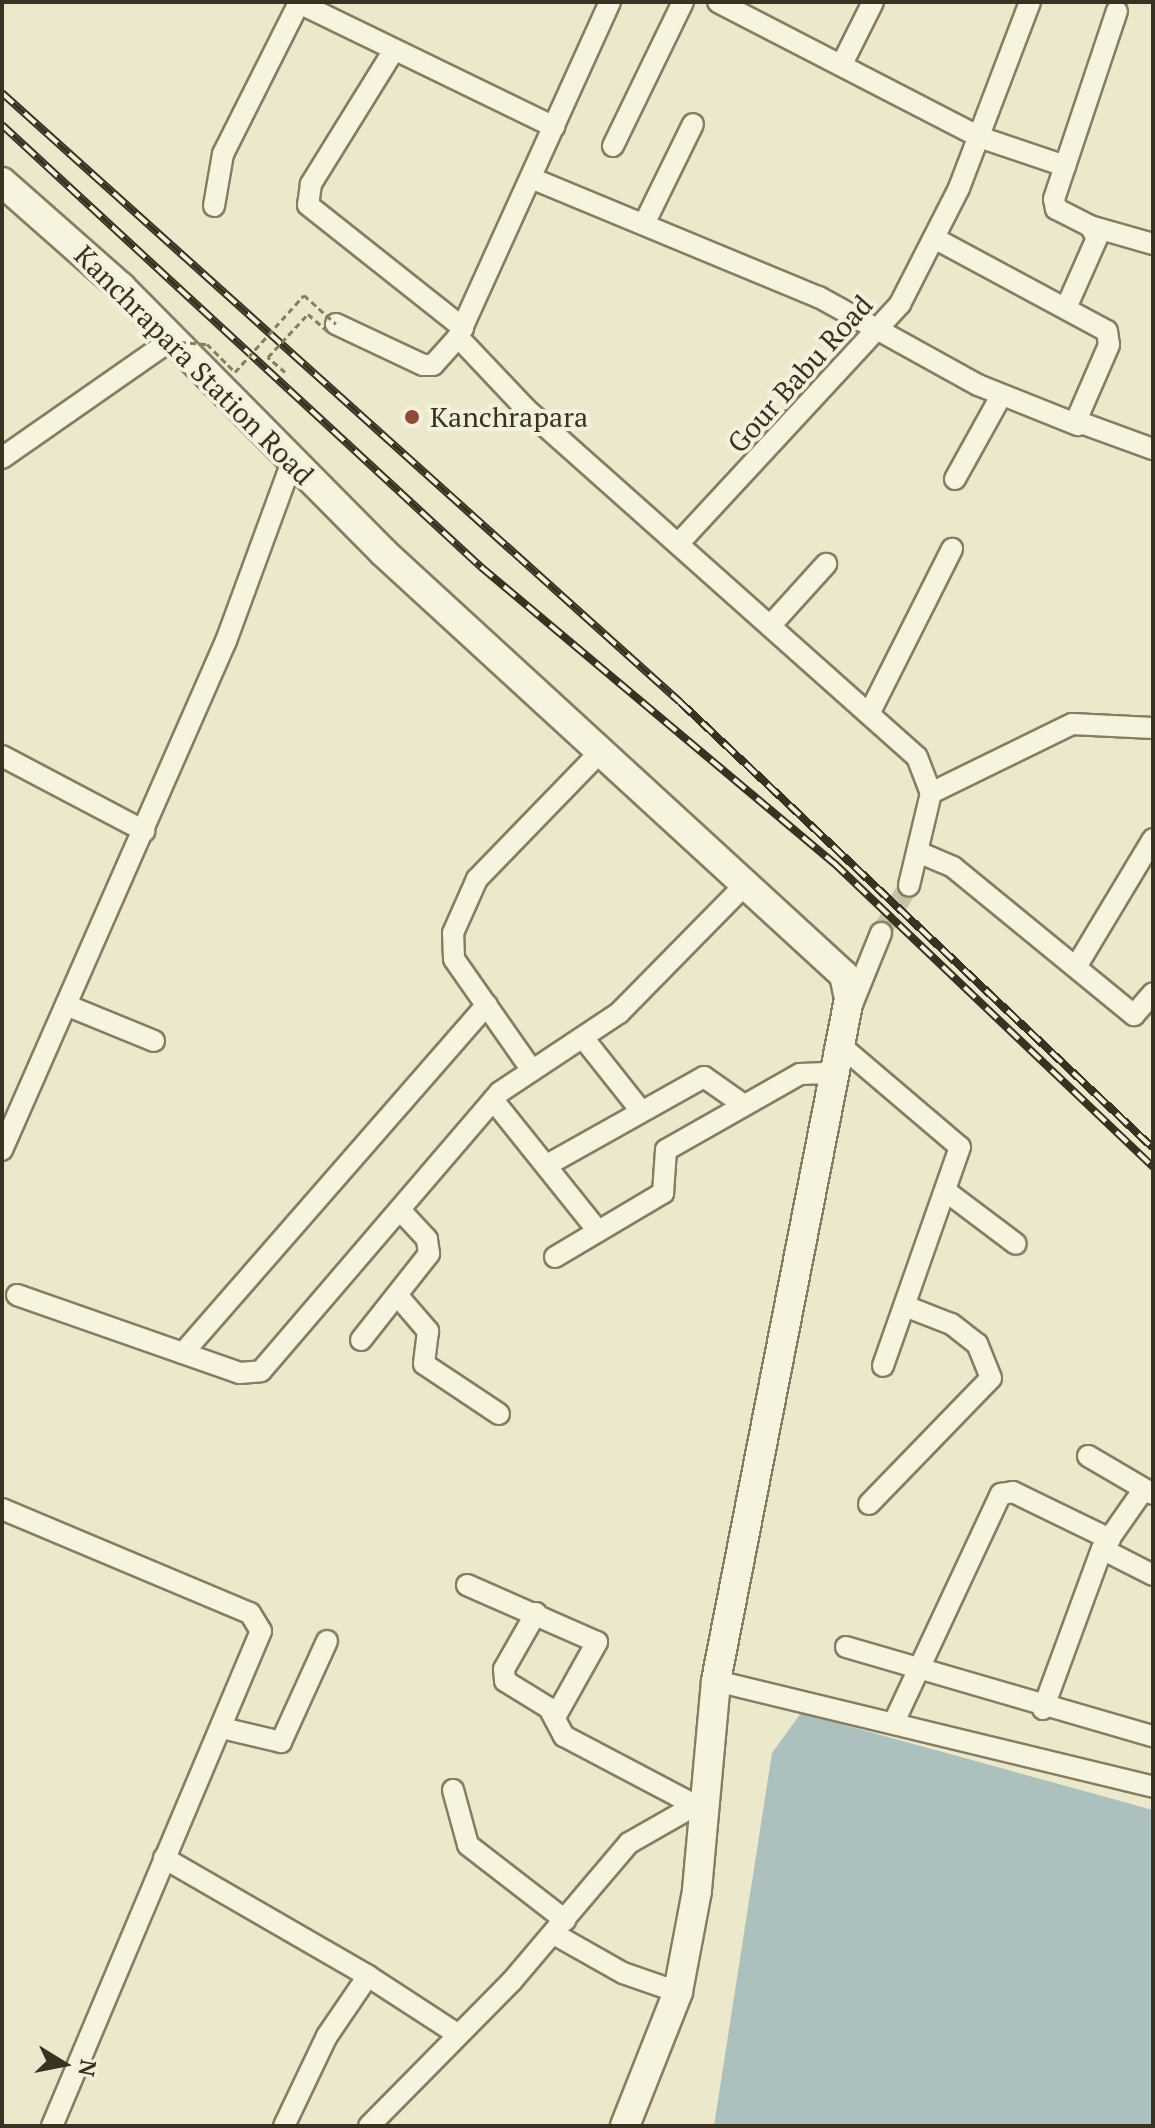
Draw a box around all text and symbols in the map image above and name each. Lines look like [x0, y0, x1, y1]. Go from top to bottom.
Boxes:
street label: Kanchrapara Station Road [67, 238, 321, 492]
street label: Gour Babu Road [720, 288, 880, 460]
place label: Kanchrapara [430, 400, 588, 434]
marker: Kanchrapara [401, 406, 423, 428]
north arrow [24, 2024, 104, 2104]
text: N [72, 2058, 104, 2079]

